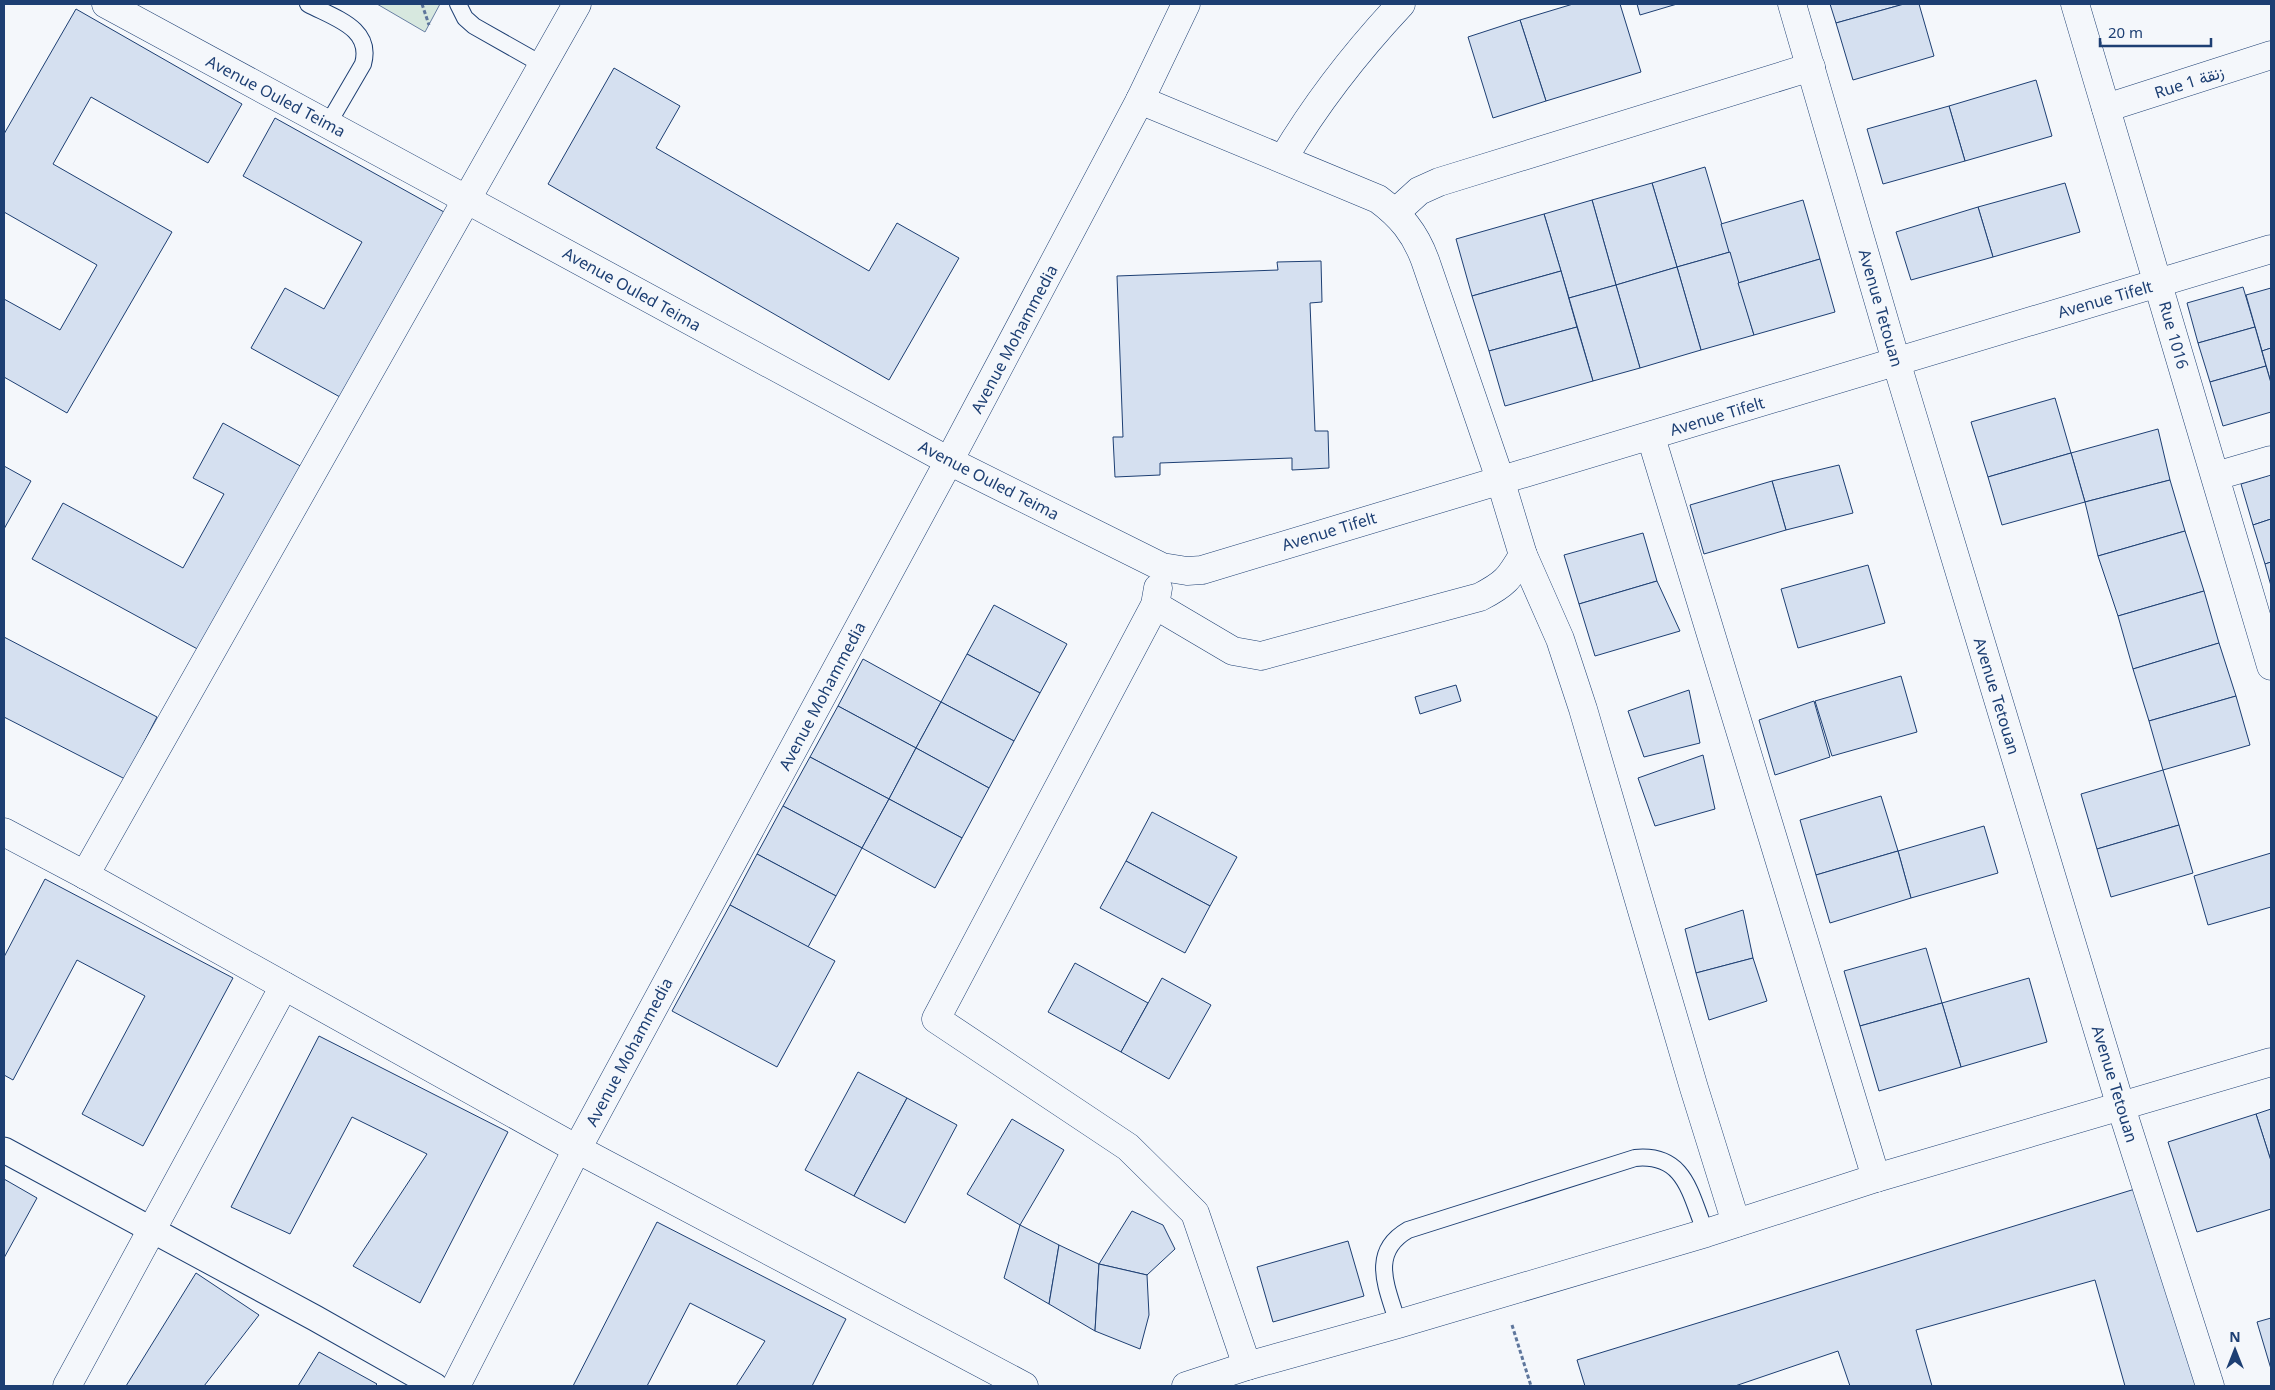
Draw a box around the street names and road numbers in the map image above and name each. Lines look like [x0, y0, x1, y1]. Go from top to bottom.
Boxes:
street label: Avenue Ouled Teima [203, 50, 349, 142]
street label: Rue 1 زنقة [2152, 60, 2226, 104]
street label: Avenue Ouled Teima [559, 242, 705, 336]
street label: Avenue Tetouan [1854, 247, 1908, 369]
street label: Avenue Mohammedia [965, 261, 1063, 417]
street label: Avenue Tifelt [2055, 275, 2155, 323]
street label: Rue 1016 [2154, 298, 2194, 372]
street label: Avenue Tifelt [1667, 391, 1767, 441]
street label: Avenue Ouled Teima [915, 435, 1063, 525]
street label: Avenue Tifelt [1279, 506, 1379, 556]
street label: Avenue Mohammedia [773, 618, 871, 774]
street label: Avenue Tetouan [1969, 635, 2025, 757]
street label: Avenue Mohammedia [580, 974, 678, 1130]
street label: Avenue Tetouan [2087, 1023, 2143, 1145]

